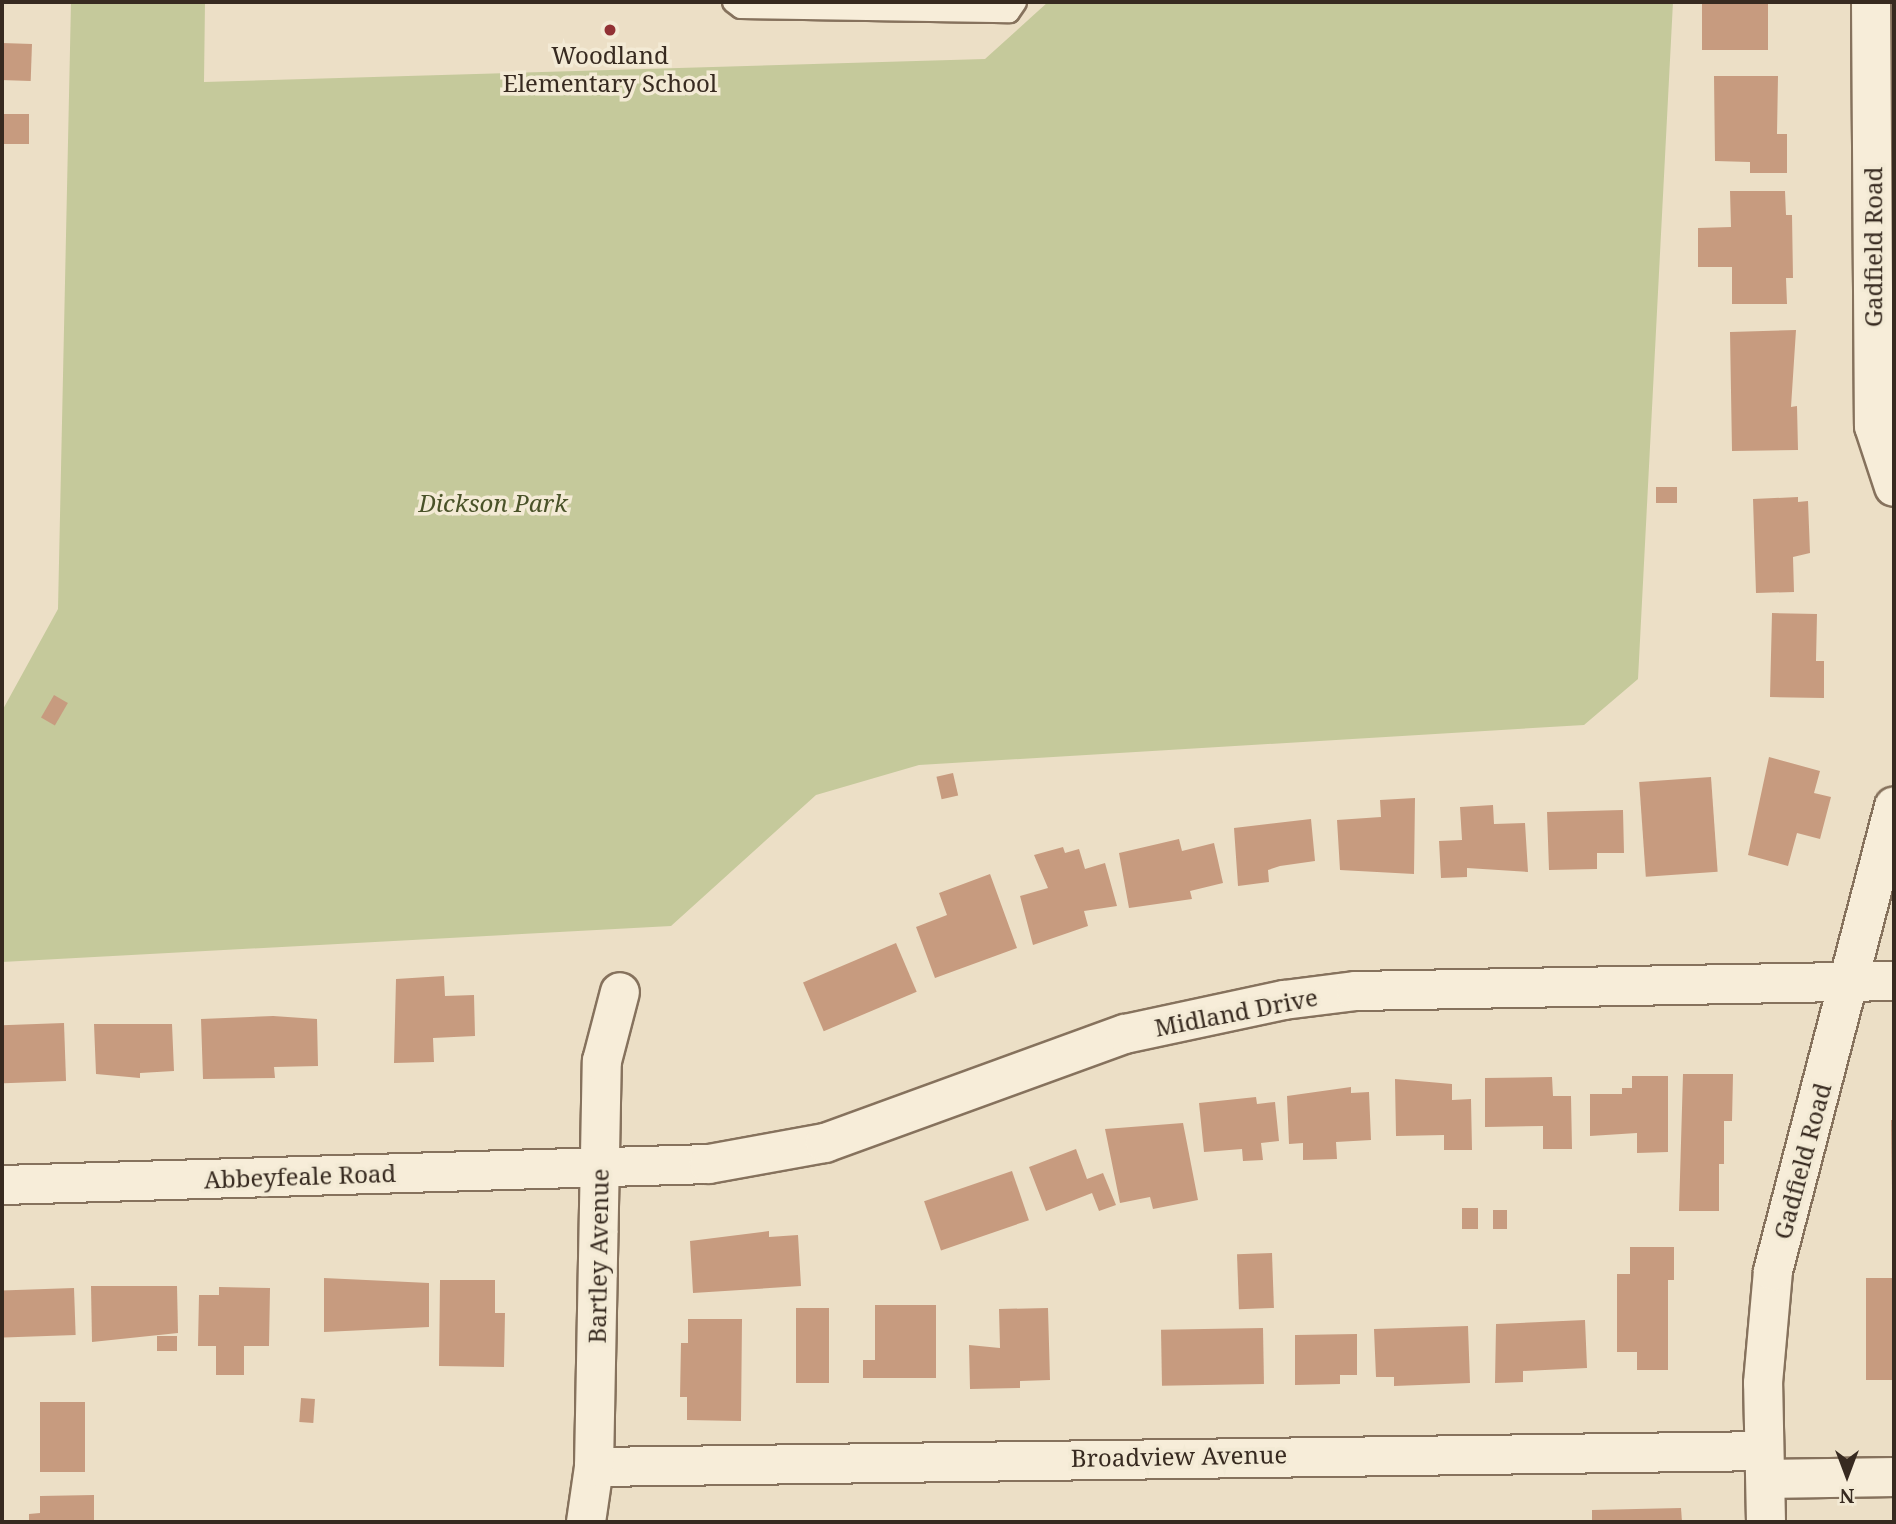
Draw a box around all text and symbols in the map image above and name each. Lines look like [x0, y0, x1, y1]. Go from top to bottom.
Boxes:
marker: Woodland Elementary School [602, 22, 618, 38]
place label: Woodland Elementary School [503, 41, 717, 97]
street label: Gadfield Road [1859, 167, 1887, 327]
park label: Dickson Park [418, 489, 568, 517]
street label: Midland Drive [1152, 982, 1320, 1042]
street label: Gadfield Road [1767, 1080, 1837, 1242]
street label: Abbeyfeale Road [203, 1158, 397, 1194]
street label: Bartley Avenue [582, 1168, 614, 1344]
street label: Broadview Avenue [1071, 1440, 1287, 1472]
north arrow [1812, 1440, 1882, 1510]
text: N [1840, 1483, 1855, 1509]

